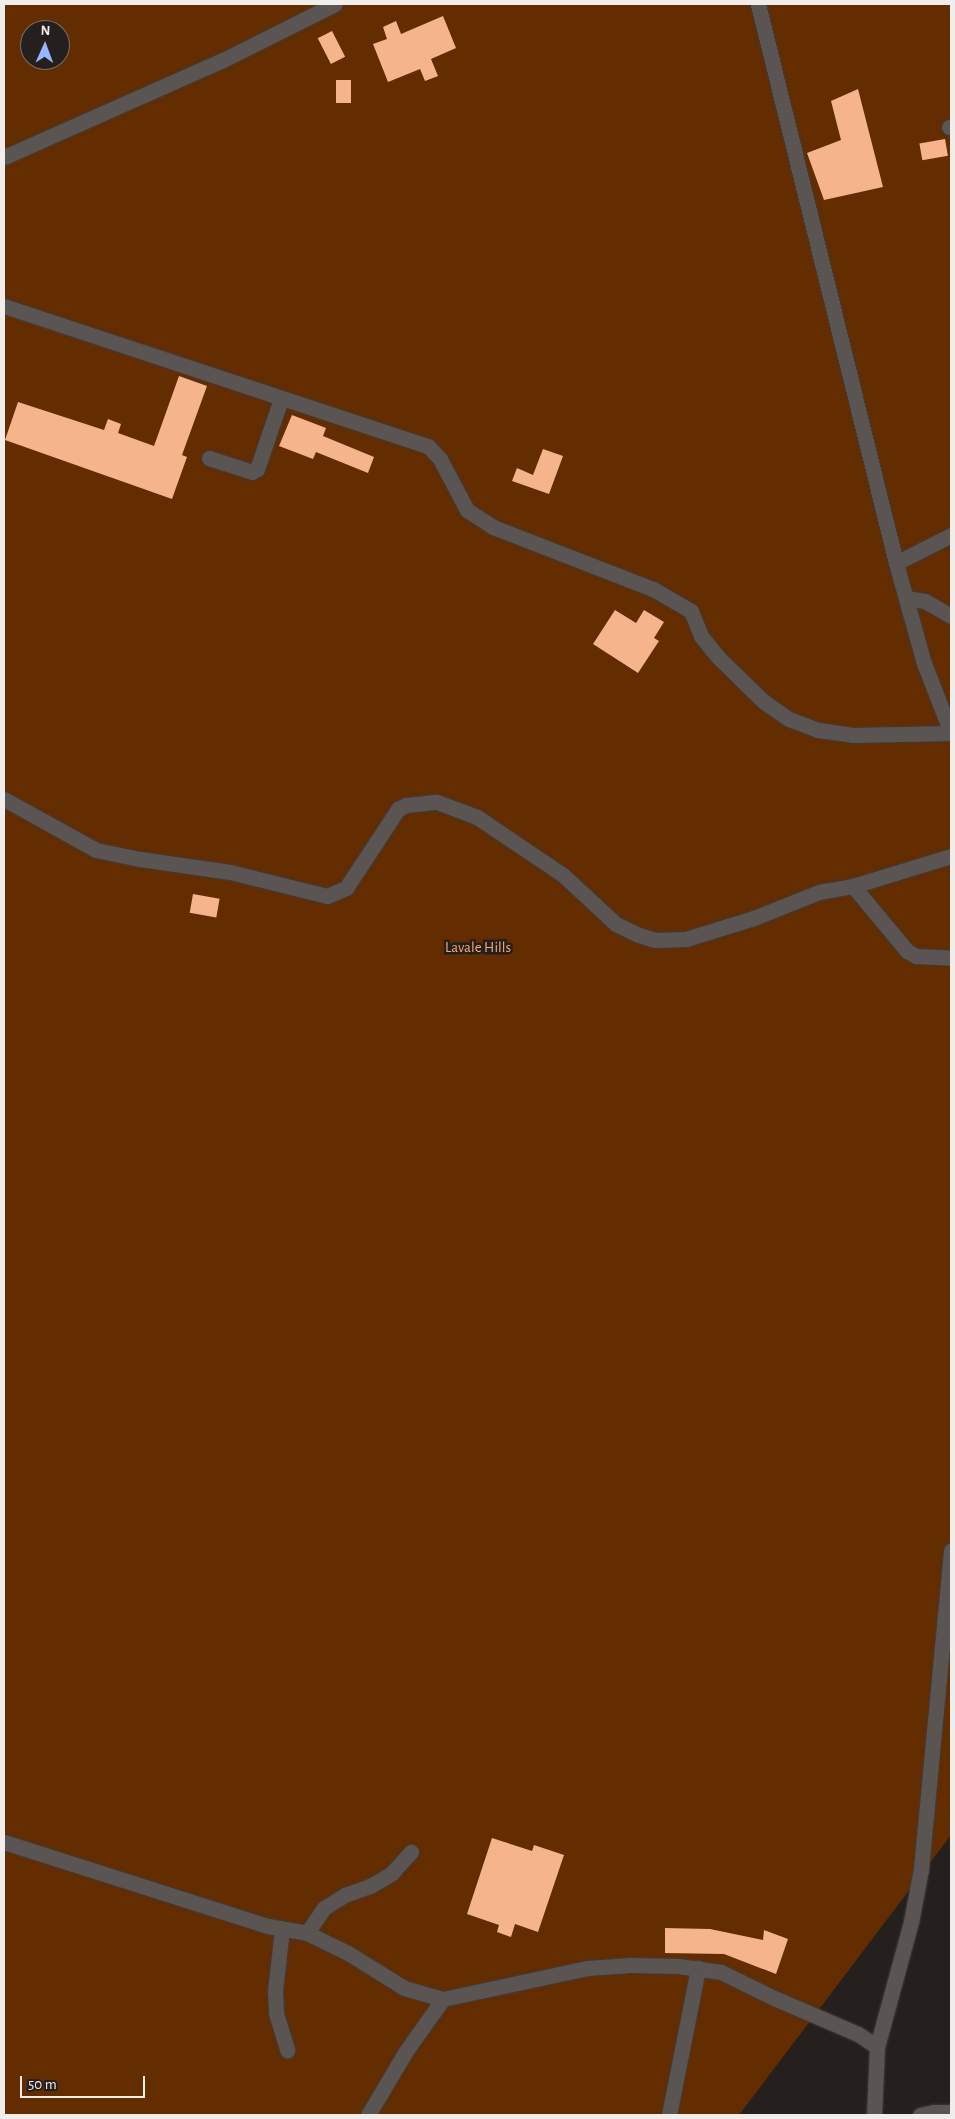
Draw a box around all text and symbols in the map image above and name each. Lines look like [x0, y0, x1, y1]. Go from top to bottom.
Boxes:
north arrow [20, 20, 70, 70]
text: N [40, 24, 51, 38]
park label: Lavale Hills [445, 939, 511, 957]
scale bar [22, 2066, 148, 2098]
text: 50 m [28, 2077, 57, 2092]

